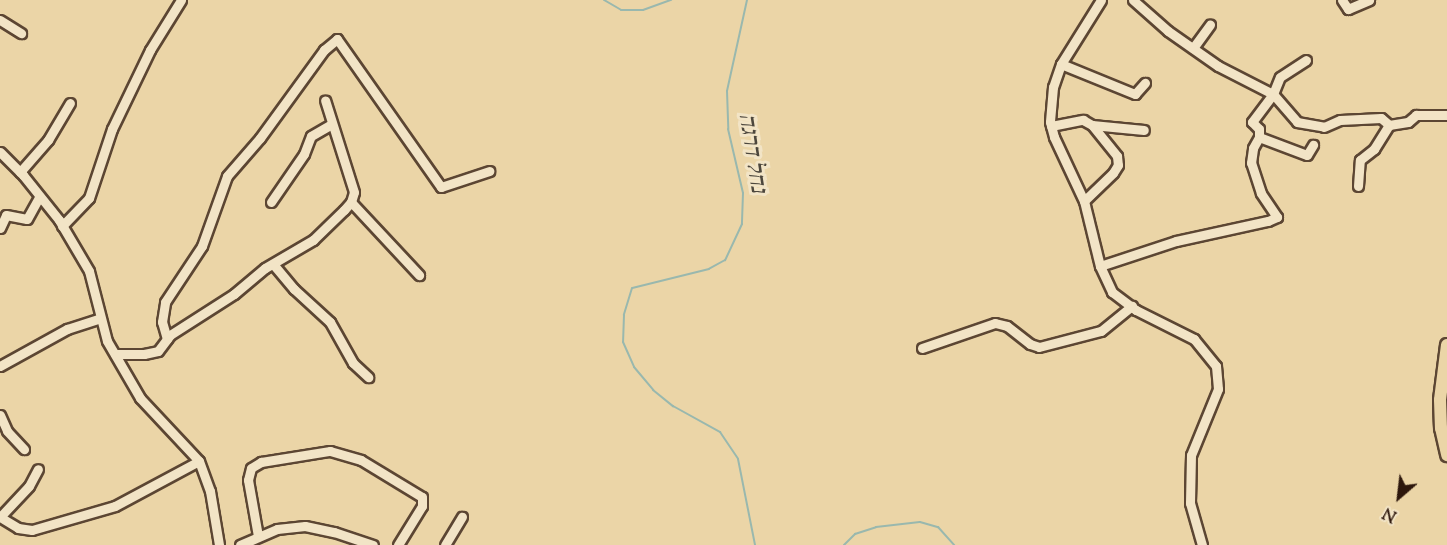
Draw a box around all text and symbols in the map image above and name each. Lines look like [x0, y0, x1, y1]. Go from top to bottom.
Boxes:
water label: נחל דרגה [730, 111, 772, 195]
north arrow [1369, 467, 1429, 527]
text: N [1379, 500, 1401, 526]

